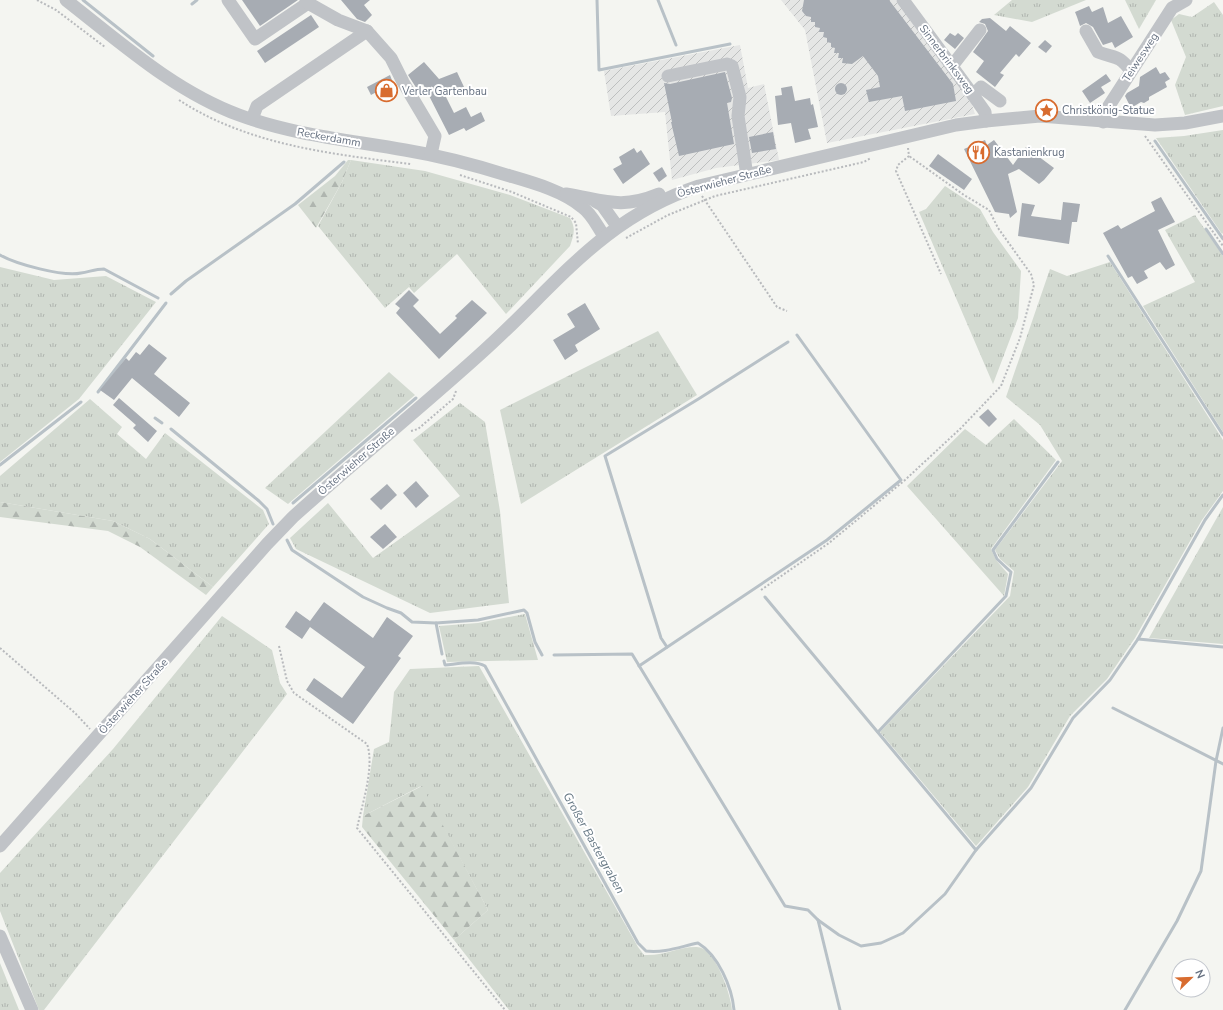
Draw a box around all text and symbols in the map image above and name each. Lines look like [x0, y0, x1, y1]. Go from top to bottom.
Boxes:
street label: Sinnerbrinksweg [916, 22, 978, 97]
street label: Teiwesweg [1119, 30, 1162, 85]
shop icon: Verler Gartenbau [374, 78, 400, 104]
place label: Verler Gartenbau [401, 84, 487, 99]
place icon: Christkönig-Statue [1033, 97, 1059, 123]
place label: Christkönig-Statue [1062, 103, 1155, 118]
street label: Reckerdamm [296, 125, 362, 150]
restaurant icon: Kastanienkrug [966, 139, 992, 165]
place label: Kastanienkrug [994, 145, 1065, 160]
street label: Österwieher Straße [675, 162, 773, 201]
street label: Österwieher Straße [315, 424, 398, 499]
street label: Österwieher Straße [95, 655, 172, 737]
water label: Großer Bastergraben [559, 789, 629, 897]
north arrow [1171, 958, 1211, 998]
text: N [1191, 968, 1208, 981]

